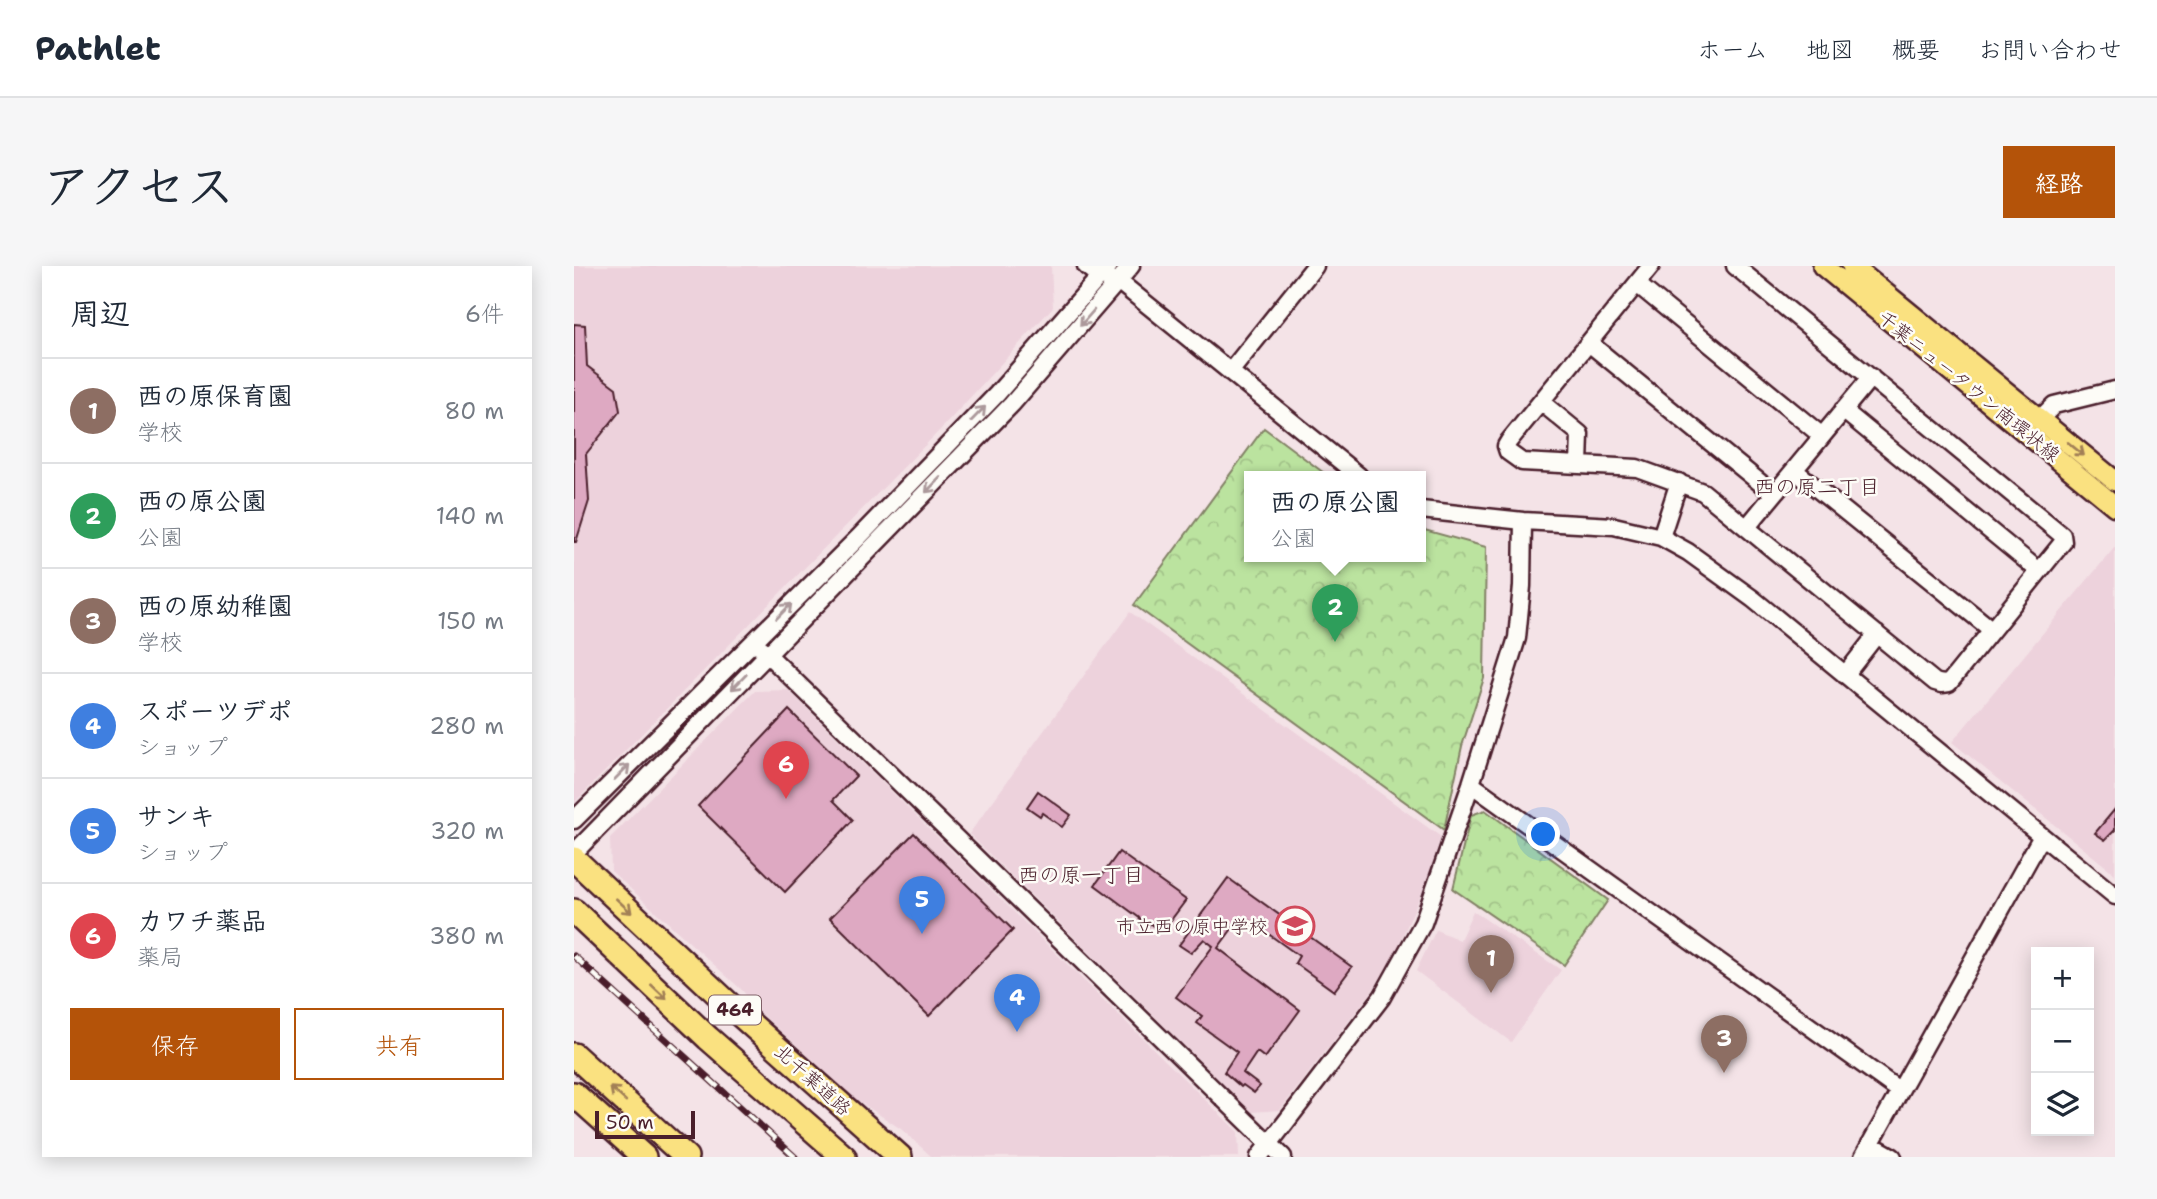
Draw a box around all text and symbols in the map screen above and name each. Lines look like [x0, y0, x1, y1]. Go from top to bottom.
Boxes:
text: Pathlet [35, 26, 161, 71]
text: ホーム [1697, 34, 1768, 66]
text: 地図 [1806, 34, 1854, 66]
text: 概要 [1892, 34, 1940, 66]
text: お問い合わせ [1978, 34, 2122, 66]
button: 経路 [2003, 146, 2115, 218]
text: アクセス [42, 153, 235, 219]
text: 周辺 [70, 293, 130, 334]
text: 6件 [465, 299, 504, 329]
street label: 千葉ニュータウン南環状線 [1873, 305, 2065, 467]
one-way arrow [1079, 309, 1095, 327]
text: 西の原保育園 [137, 378, 293, 413]
text: 1 [88, 396, 98, 426]
text: 80 m [445, 396, 504, 426]
one-way arrow [969, 406, 986, 423]
text: 学校 [137, 417, 183, 447]
one-way arrow [2066, 441, 2084, 457]
popup [1244, 471, 1426, 562]
district label: 西の原二丁目 [1754, 473, 1880, 501]
one-way arrow [924, 476, 941, 493]
text: 西の原公園 [137, 483, 267, 518]
text: 西の原公園 [1270, 484, 1400, 519]
text: 2 [85, 501, 101, 531]
text: 140 m [436, 501, 504, 531]
text: 公園 [137, 522, 183, 552]
text: 公園 [1270, 523, 1316, 553]
pin: 2 [1312, 584, 1358, 642]
text: 西の原幼稚園 [137, 588, 293, 623]
one-way arrow [775, 603, 792, 620]
text: 3 [85, 606, 101, 636]
text: 150 m [437, 606, 504, 636]
text: 学校 [137, 627, 183, 657]
one-way arrow [730, 673, 747, 690]
text: スポーツデポ [137, 693, 292, 728]
text: 4 [85, 711, 101, 741]
text: 280 m [429, 711, 504, 741]
text: ショップ [137, 732, 228, 762]
pin: 6 [763, 741, 809, 799]
one-way arrow [614, 763, 631, 780]
text: サンキ [137, 798, 215, 833]
text: 5 [86, 816, 100, 846]
text: 320 m [430, 816, 504, 846]
your location [1526, 817, 1560, 851]
text: ショップ [137, 837, 228, 867]
district label: 西の原一丁目 [1018, 861, 1144, 889]
pin: 5 [899, 876, 945, 934]
one-way arrow [615, 897, 632, 914]
text: カワチ薬品 [137, 903, 267, 938]
school or university icon: 市立西の原中学校 [1274, 905, 1316, 947]
place label: 市立西の原中学校 [1116, 914, 1268, 939]
text: 6 [85, 921, 101, 951]
text: 380 m [429, 921, 504, 951]
pin: 1 [1468, 935, 1514, 993]
text: 薬局 [137, 942, 183, 972]
map controls [2031, 947, 2094, 1136]
button: + [2031, 947, 2094, 1010]
pin: 4 [994, 974, 1040, 1032]
one-way arrow [650, 983, 667, 1000]
road number: 464 [709, 996, 761, 1024]
button: 保存 [70, 1008, 280, 1080]
button: 共有 [294, 1008, 504, 1080]
button: − [2031, 1010, 2094, 1073]
pin: 3 [1701, 1015, 1747, 1073]
street label: 北千葉道路 [769, 1039, 857, 1121]
button: layers [2031, 1073, 2094, 1136]
one-way arrow [609, 1087, 627, 1103]
scale bar [595, 1108, 695, 1140]
text: 50 m [606, 1110, 654, 1135]

